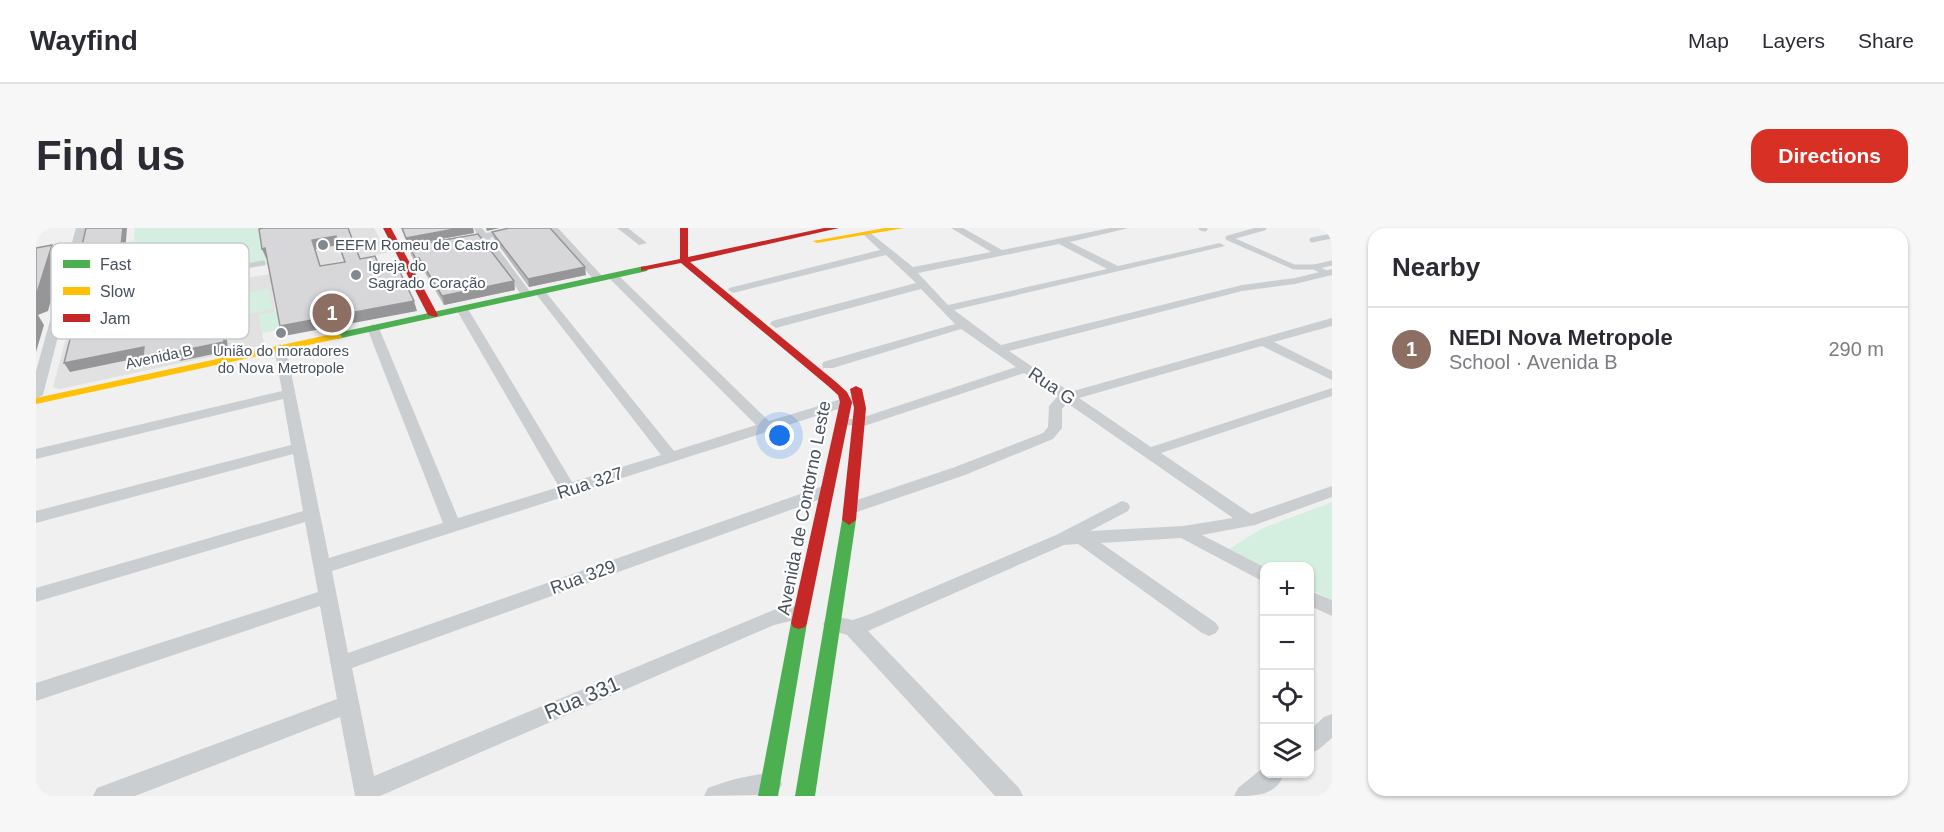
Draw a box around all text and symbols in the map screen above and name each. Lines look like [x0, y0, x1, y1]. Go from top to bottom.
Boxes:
text: Wayfind [30, 25, 138, 56]
text: Map [1688, 29, 1729, 52]
text: Layers [1762, 29, 1825, 52]
text: Share [1858, 29, 1914, 52]
button: Directions [1751, 129, 1908, 183]
text: Find us [36, 132, 185, 179]
place label: EEFM Romeu de Castro [335, 236, 498, 253]
marker: EEFM Romeu de Castro [316, 238, 330, 252]
legend [51, 243, 249, 339]
text: Nearby [1392, 252, 1480, 282]
text: Fast [100, 256, 132, 273]
place label: Igreja do Sagrado Coração [368, 257, 486, 291]
marker: Igreja do Sagrado Coração [349, 268, 363, 282]
text: Slow [100, 283, 135, 300]
pin: 1 [312, 290, 352, 335]
text: Jam [100, 310, 130, 327]
text: NEDI Nova Metropole [1449, 325, 1673, 350]
marker: União do moradores do Nova Metropole [274, 326, 288, 340]
text: 1 [1406, 338, 1417, 360]
text: 290 m [1828, 338, 1884, 360]
street label: Avenida B [124, 341, 194, 372]
place label: União do moradores do Nova Metropole [213, 342, 349, 376]
text: School · Avenida B [1449, 351, 1618, 373]
street label: Rua G [1025, 363, 1079, 409]
street label: Avenida de Contorno Leste [773, 399, 835, 617]
your location [765, 421, 794, 450]
street label: Rua 327 [555, 463, 625, 503]
street label: Rua 329 [548, 556, 618, 598]
map controls [1260, 562, 1314, 778]
button: + [1260, 562, 1314, 616]
button: − [1260, 616, 1314, 670]
button: locate [1260, 670, 1314, 724]
street label: Rua 331 [541, 671, 623, 724]
button: layers [1260, 724, 1314, 778]

